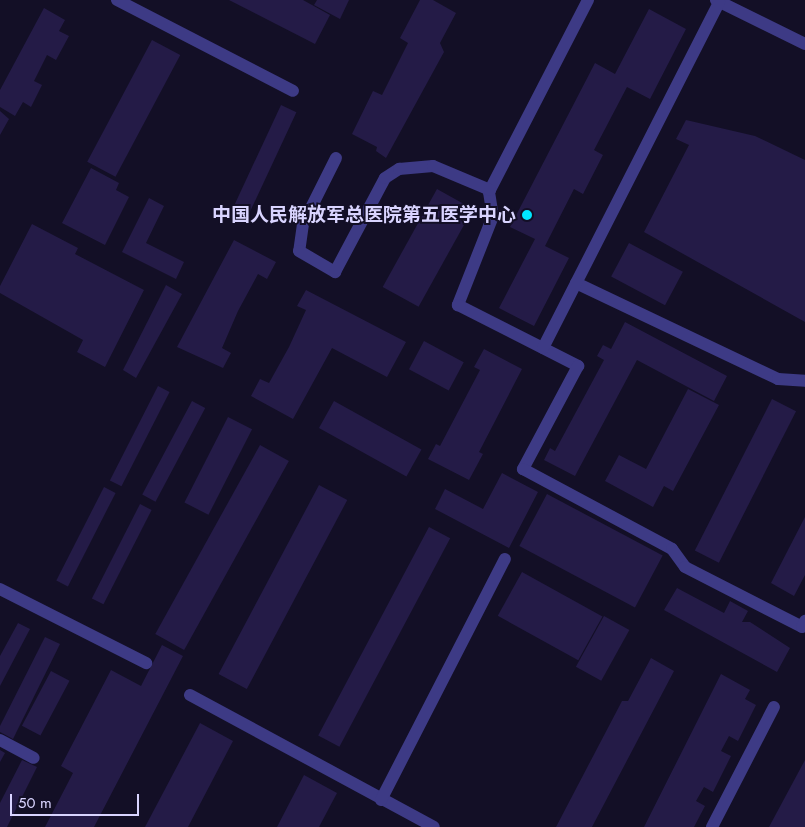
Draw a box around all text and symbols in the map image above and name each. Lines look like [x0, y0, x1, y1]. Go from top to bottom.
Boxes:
place label: 中国人民解放军总医院第五医学中心 [212, 204, 516, 226]
marker: 中国人民解放军总医院第五医学中心 [520, 208, 534, 222]
scale bar [12, 784, 141, 816]
text: 50 m [18, 792, 52, 814]

